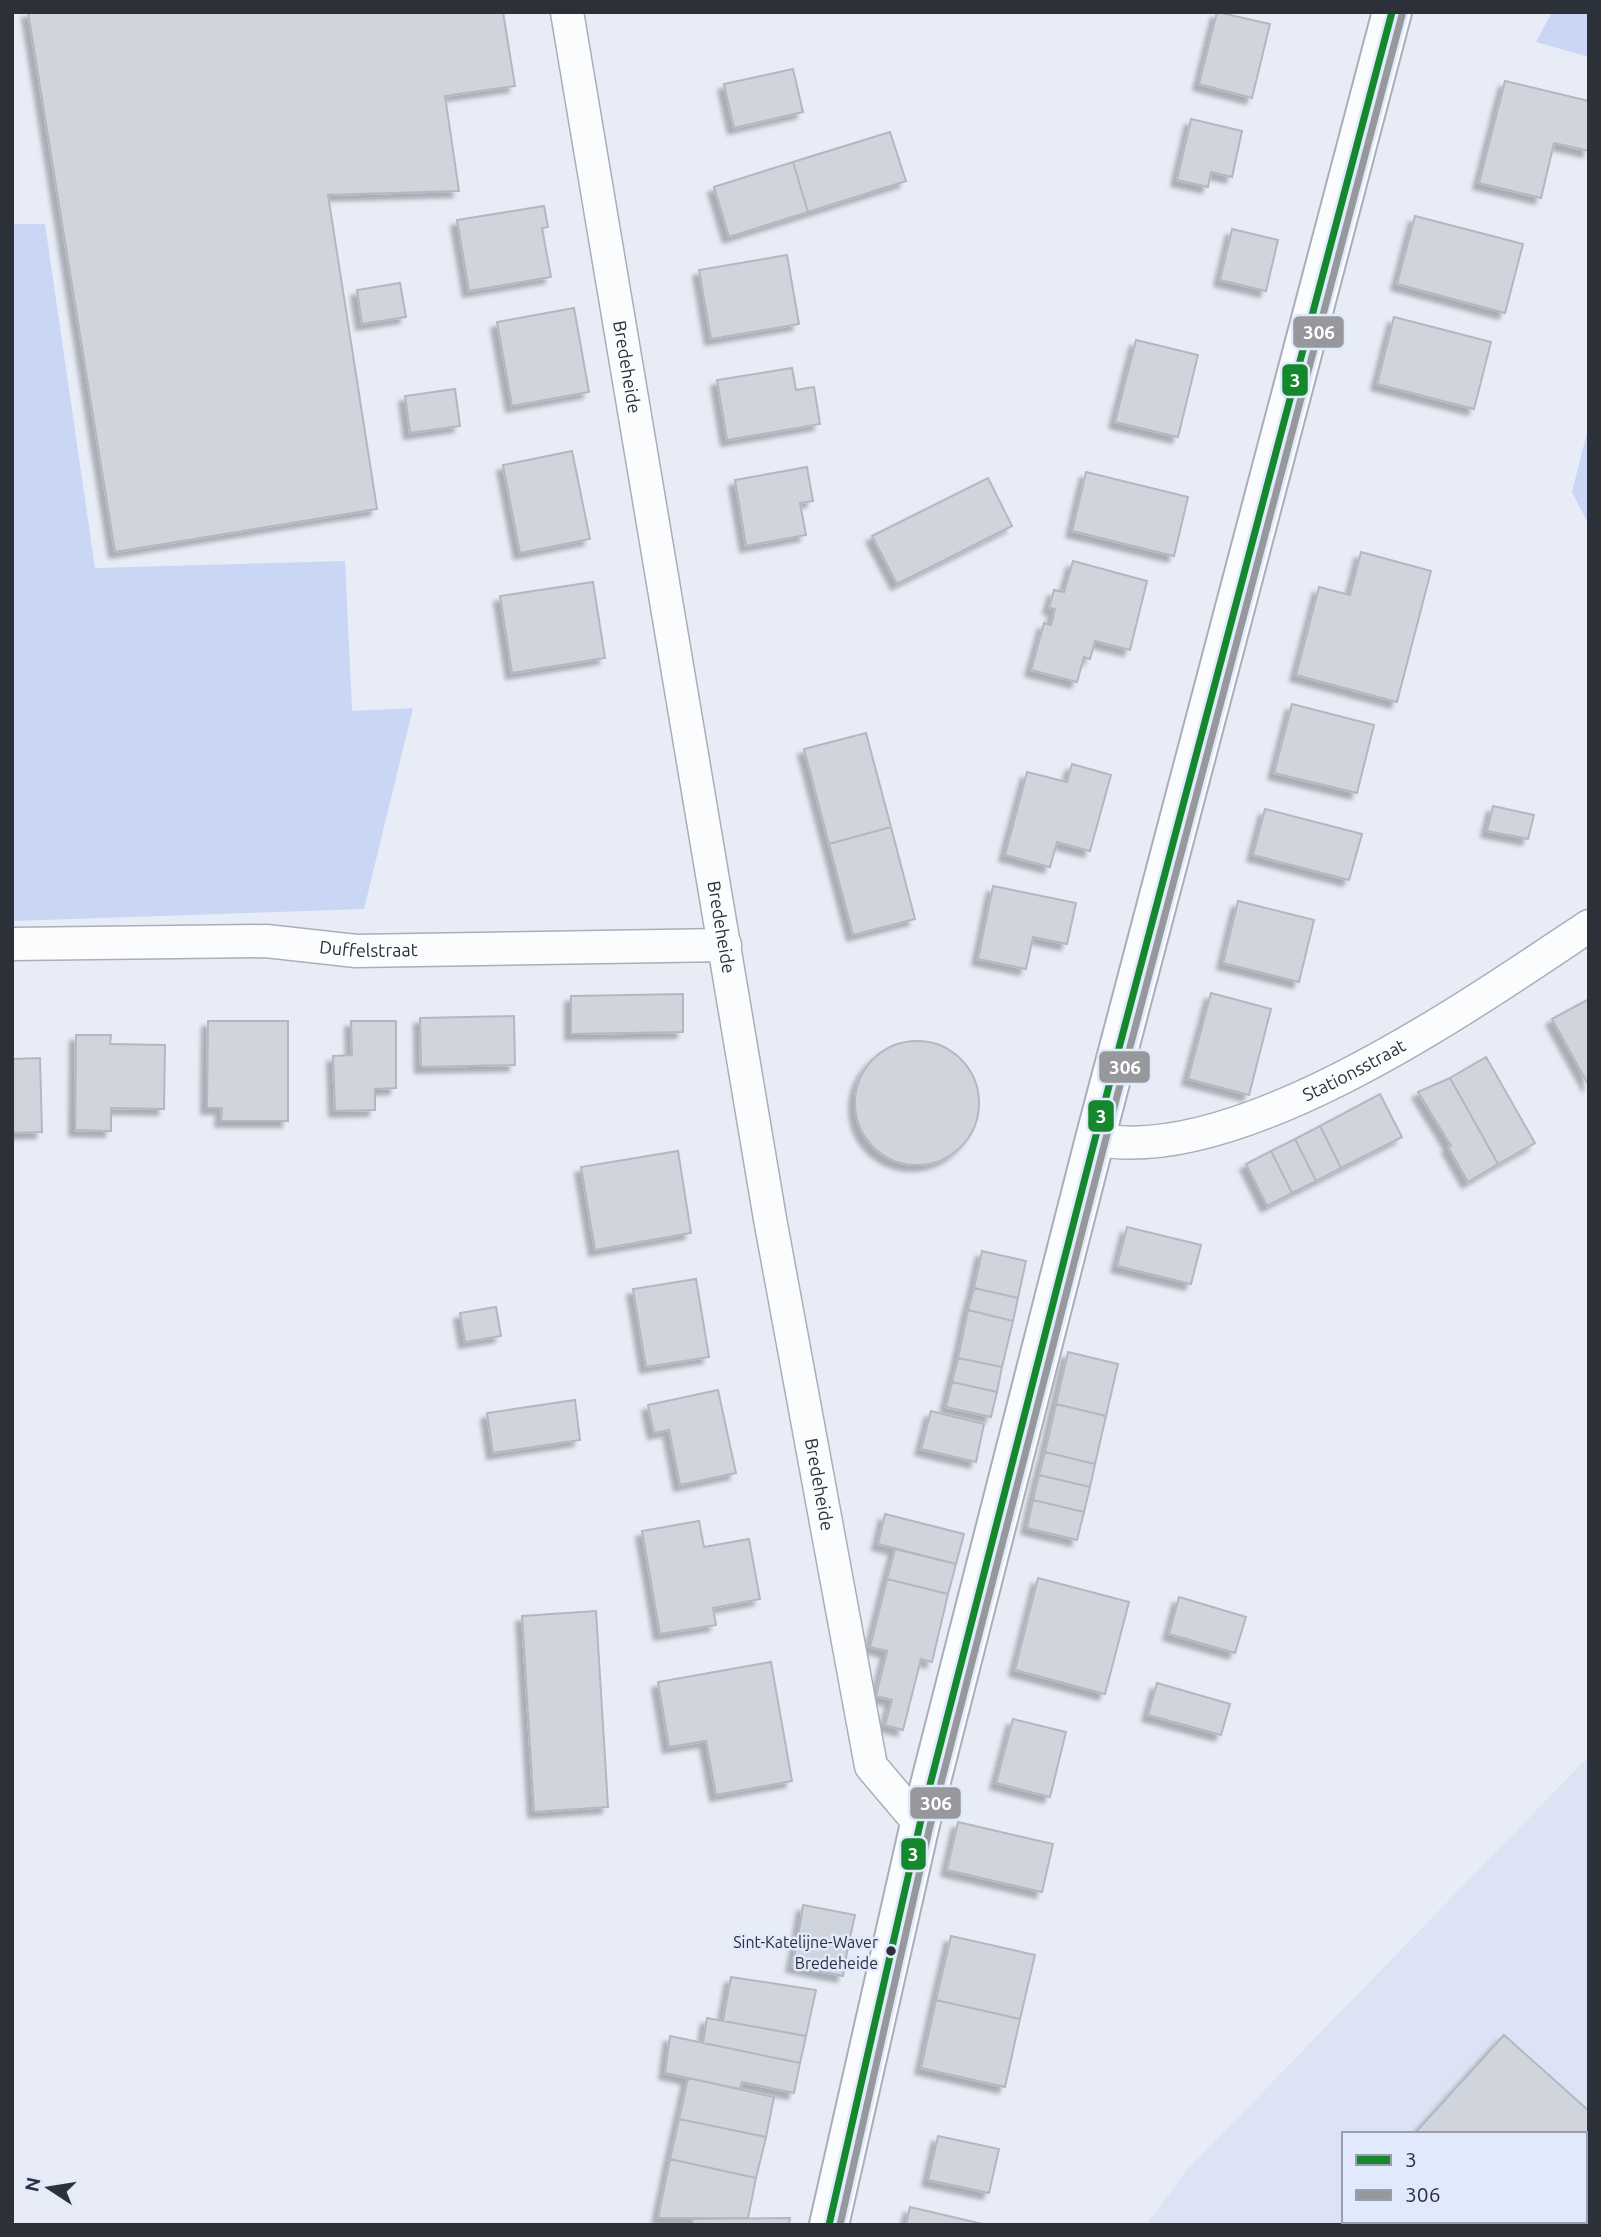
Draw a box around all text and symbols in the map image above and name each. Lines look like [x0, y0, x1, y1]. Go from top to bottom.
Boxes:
line badge: 306 [1292, 315, 1345, 349]
street label: Bredeheide [610, 319, 645, 415]
text: 306 [1303, 321, 1335, 343]
line badge: 3 [1281, 363, 1309, 397]
text: 3 [1290, 369, 1300, 391]
street label: Bredeheide [704, 879, 740, 975]
street label: Duffelstraat [318, 936, 418, 960]
street label: Stationsstraat [1299, 1034, 1409, 1104]
line badge: 306 [1098, 1050, 1151, 1084]
text: 306 [1109, 1056, 1141, 1078]
line badge: 3 [1087, 1099, 1115, 1133]
text: 3 [1096, 1105, 1106, 1127]
street label: Bredeheide [802, 1436, 838, 1532]
line badge: 306 [909, 1786, 962, 1820]
text: 306 [920, 1792, 952, 1814]
line badge: 3 [900, 1837, 927, 1871]
text: 3 [908, 1843, 918, 1865]
place label: Sint-Katelijne-Waver Bredeheide [733, 1933, 878, 1972]
marker: Sint-Katelijne-Waver Bredeheide [884, 1944, 898, 1958]
legend [1342, 2132, 1587, 2223]
text: 3 [1405, 2147, 1417, 2171]
north arrow [14, 2153, 84, 2223]
text: N [20, 2175, 45, 2194]
text: 306 [1405, 2182, 1441, 2206]

